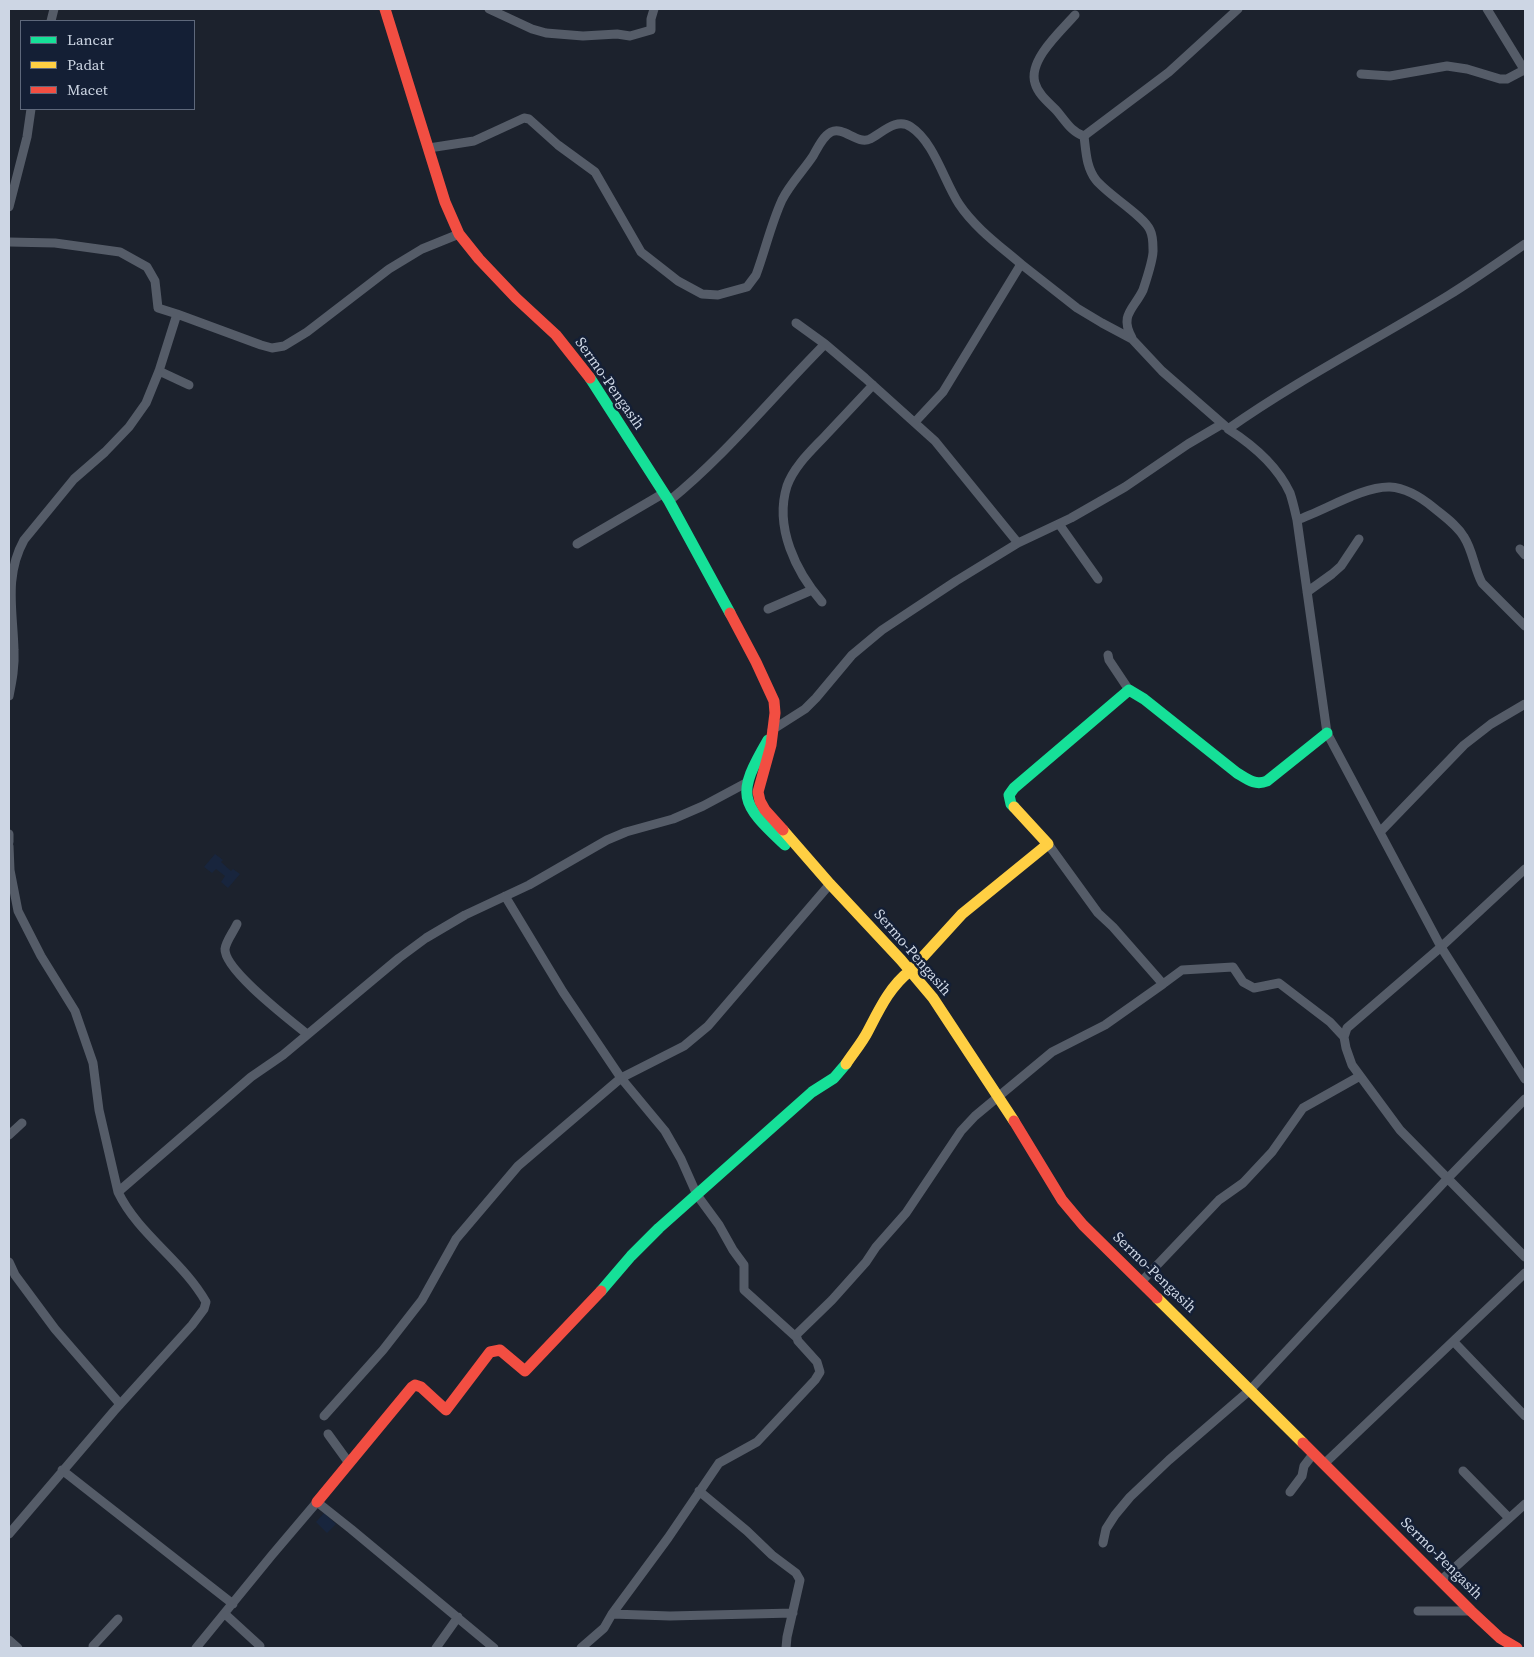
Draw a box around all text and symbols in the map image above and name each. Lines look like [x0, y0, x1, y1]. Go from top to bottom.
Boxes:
legend [20, 20, 195, 110]
text: Lancar [67, 29, 114, 50]
text: Padat [67, 54, 104, 75]
text: Macet [67, 79, 108, 100]
street label: Sermo-Pengasih [570, 334, 648, 434]
street label: Sermo-Pengasih [870, 906, 954, 1000]
street label: Sermo-Pengasih [1109, 1229, 1199, 1317]
street label: Sermo-Pengasih [1396, 1514, 1486, 1604]

